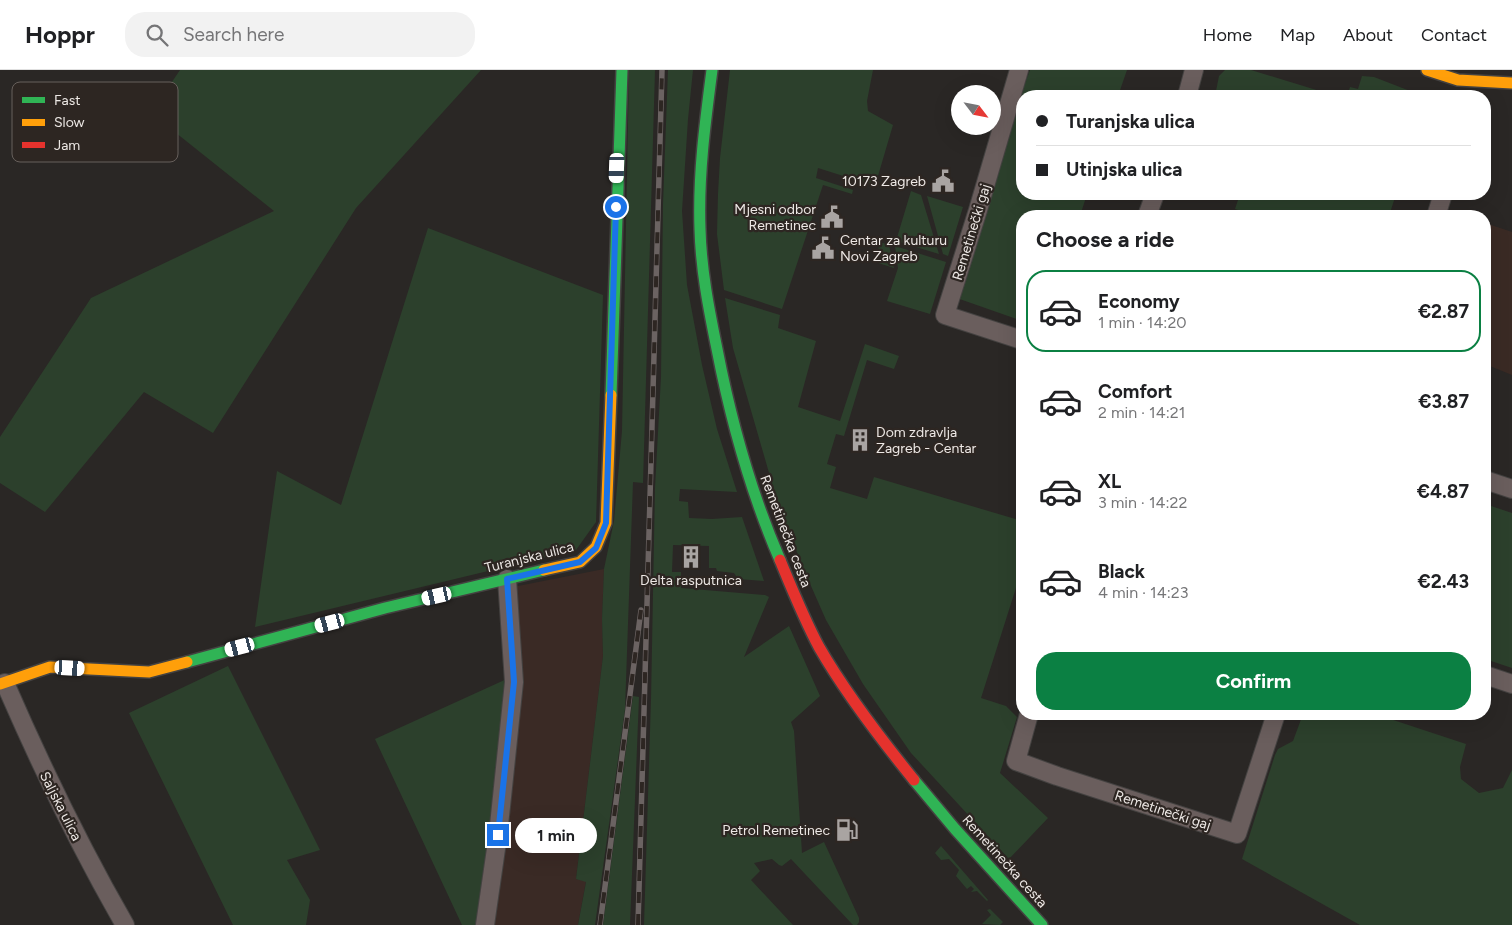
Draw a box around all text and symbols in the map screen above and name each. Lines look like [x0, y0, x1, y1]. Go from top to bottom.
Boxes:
search box [125, 12, 475, 57]
text: Hoppr [25, 20, 95, 49]
icon: search [143, 21, 171, 49]
text: Search here [183, 23, 284, 46]
text: Home [1203, 24, 1252, 46]
text: Map [1280, 24, 1315, 46]
text: About [1343, 24, 1393, 46]
text: Contact [1421, 24, 1487, 46]
legend [12, 82, 178, 162]
north arrow [951, 85, 1001, 135]
map controls [951, 85, 1001, 135]
text: Fast [54, 92, 80, 109]
text: Turanjska ulica [1066, 110, 1195, 133]
text: Slow [54, 114, 85, 131]
text: Jam [54, 137, 80, 154]
car [608, 153, 625, 183]
text: Utinjska ulica [1066, 158, 1183, 181]
public building icon: 10173 Zagreb [930, 168, 956, 194]
place label: 10173 Zagreb [842, 173, 926, 190]
street label: Remetinečki gaj [949, 182, 994, 283]
route start [605, 196, 627, 218]
place label: Mjesni odbor Remetinec [734, 201, 816, 234]
public building icon: Mjesni odbor Remetinec [819, 204, 845, 230]
text: Choose a ride [1036, 226, 1174, 253]
place label: Centar za kulturu Novi Zagreb [840, 232, 947, 265]
public building icon: Centar za kulturu Novi Zagreb [810, 235, 836, 261]
icon: car [1038, 289, 1083, 334]
text: Economy [1098, 290, 1180, 313]
text: €2.87 [1418, 300, 1469, 323]
text: 1 min · 14:20 [1098, 313, 1187, 332]
icon: car [1038, 379, 1083, 424]
text: Comfort [1098, 380, 1173, 403]
text: €3.87 [1418, 390, 1469, 413]
text: 2 min · 14:21 [1098, 403, 1185, 422]
place label: Dom zdravlja Zagreb - Centar [876, 424, 977, 457]
building icon: Dom zdravlja Zagreb - Centar [847, 427, 873, 453]
icon: car [1038, 469, 1083, 514]
text: XL [1098, 470, 1121, 493]
street label: Remetinečka cesta [756, 473, 815, 590]
text: €4.87 [1417, 480, 1469, 503]
text: 3 min · 14:22 [1098, 493, 1187, 512]
street label: Turanjska ulica [483, 538, 575, 577]
building icon: Delta rasputnica [678, 544, 704, 570]
icon: car [1038, 559, 1083, 604]
text: Black [1098, 560, 1145, 583]
text: €2.43 [1417, 570, 1469, 593]
place label: Delta rasputnica [640, 572, 742, 589]
text: 4 min · 14:23 [1098, 583, 1188, 602]
car [420, 585, 453, 607]
car [313, 612, 346, 634]
car [223, 636, 256, 658]
button: Confirm [1036, 652, 1471, 710]
car [54, 660, 85, 676]
street label: Saljska ulica [36, 769, 85, 844]
street label: Remetinečki gaj [1113, 787, 1213, 834]
street label: Remetinečka cesta [959, 811, 1051, 911]
fuel station icon: Petrol Remetinec [834, 817, 860, 843]
callout: 1 min [516, 818, 598, 852]
place label: Petrol Remetinec [722, 822, 830, 839]
route end [487, 824, 509, 846]
text: 1 min [537, 826, 575, 845]

